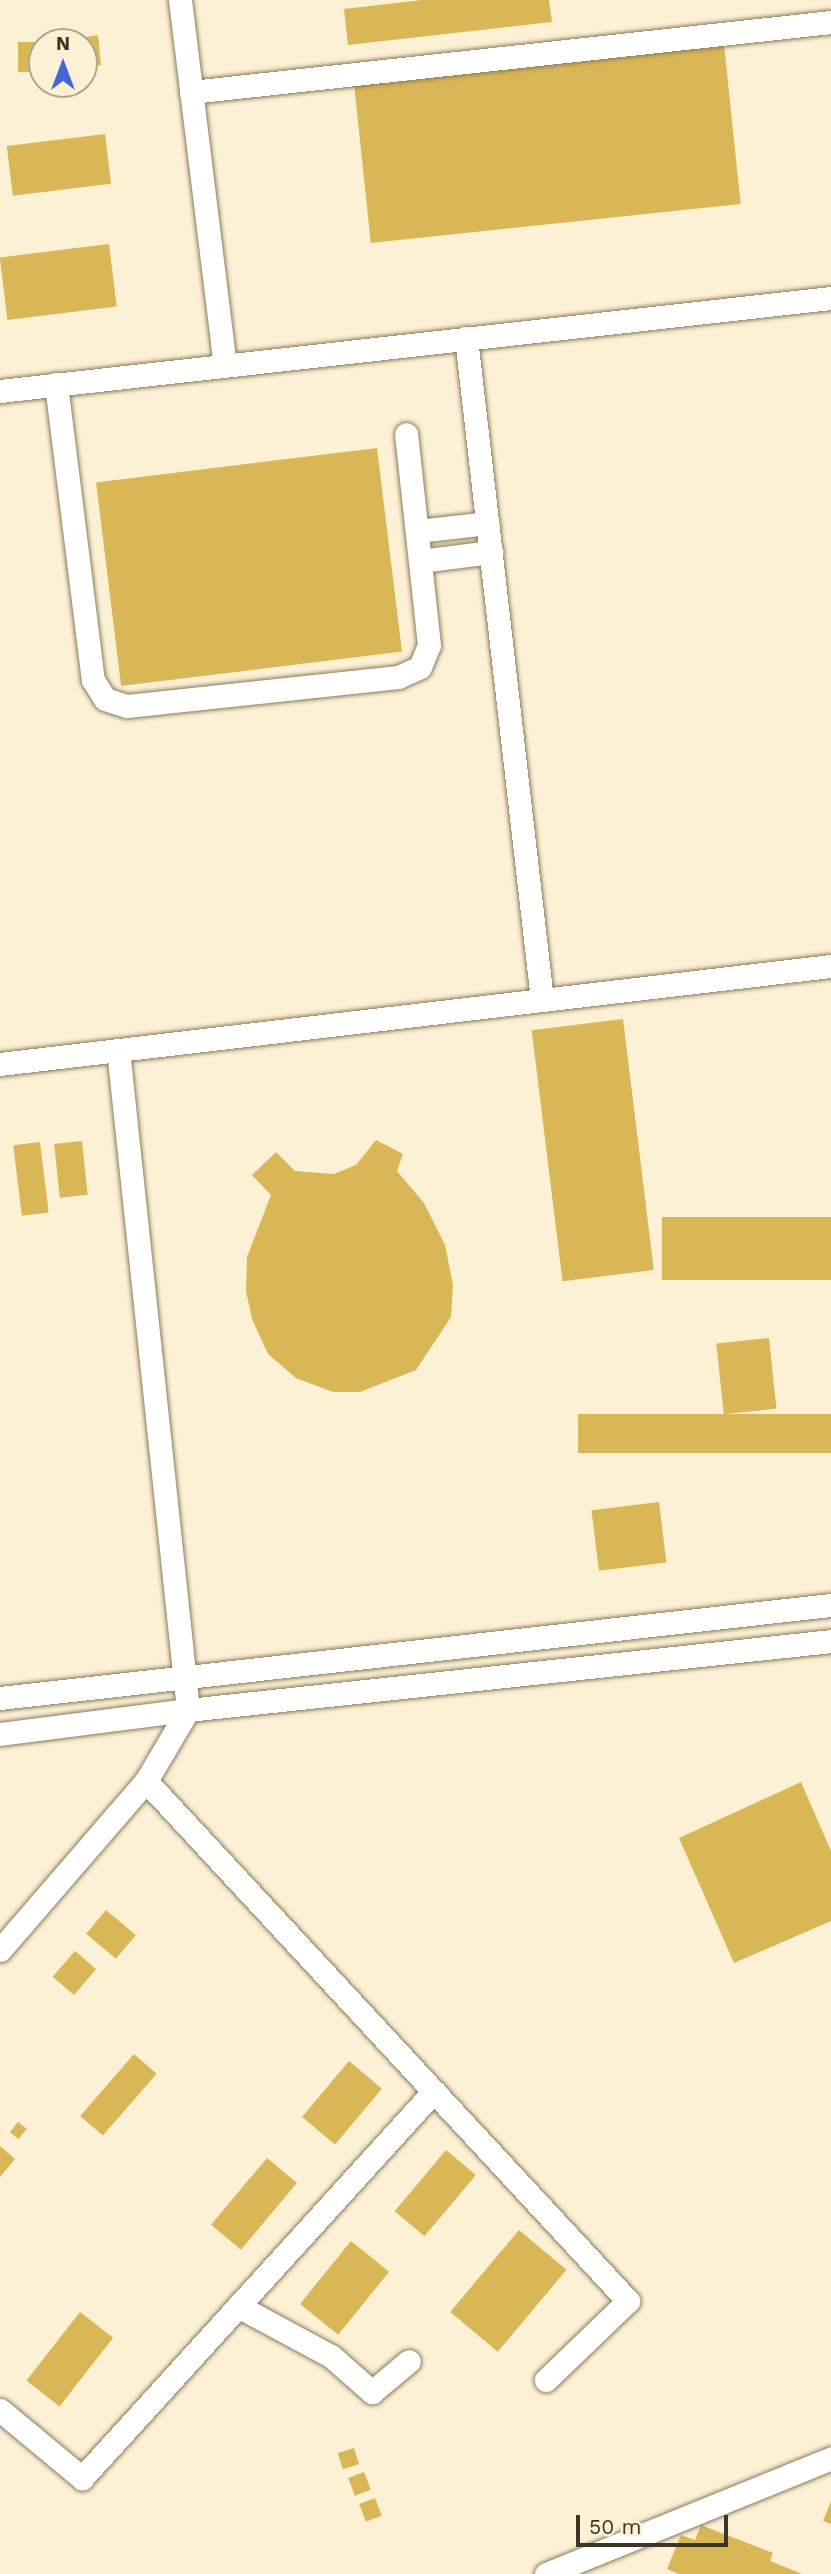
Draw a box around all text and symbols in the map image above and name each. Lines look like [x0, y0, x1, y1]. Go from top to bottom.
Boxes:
north arrow [28, 28, 98, 98]
text: N [56, 32, 70, 55]
scale bar [579, 2500, 731, 2544]
text: 50 m [589, 2514, 641, 2539]

